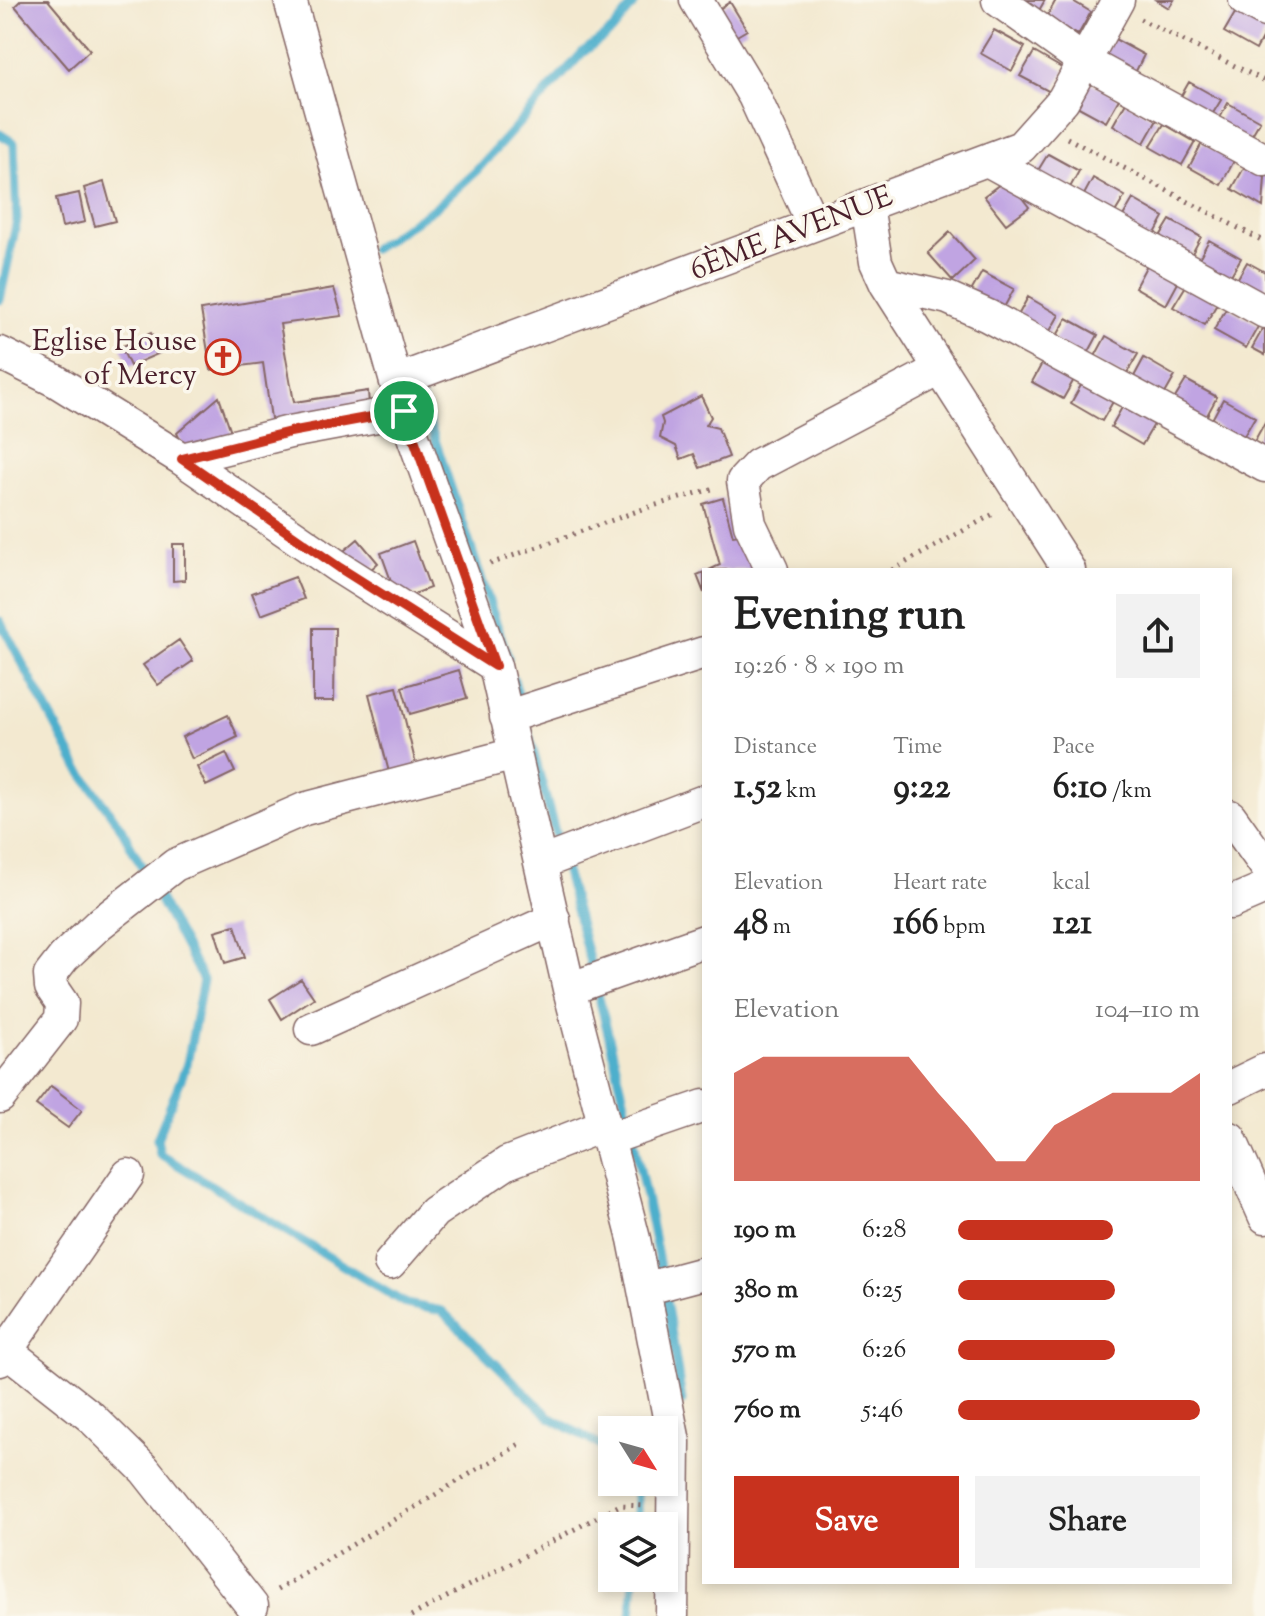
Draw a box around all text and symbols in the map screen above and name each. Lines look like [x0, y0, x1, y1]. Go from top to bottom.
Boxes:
street label: 6ÈME AVENUE [684, 176, 900, 293]
place label: Eglise House of Mercy [32, 321, 197, 398]
church icon: Eglise House of Mercy [204, 338, 242, 376]
pin [370, 377, 438, 445]
icon: arrive [382, 389, 426, 433]
text: Evening run [734, 586, 966, 649]
button: share [1116, 594, 1200, 678]
text: 19:26 · 8 × 190 m [734, 648, 904, 685]
text: Distance [734, 732, 817, 764]
text: Time [893, 732, 942, 764]
text: Pace [1053, 732, 1095, 764]
text: 1.52 [734, 764, 782, 813]
text: 9:22 [893, 764, 951, 813]
text: 6:10 [1053, 764, 1107, 813]
text: km [782, 776, 817, 808]
text: /km [1107, 776, 1152, 808]
text: Elevation [734, 868, 823, 900]
text: Heart rate [893, 868, 987, 900]
text: kcal [1053, 868, 1090, 900]
text: 48 [734, 900, 768, 949]
text: 166 [893, 900, 939, 949]
text: 121 [1053, 900, 1092, 949]
text: m [768, 912, 791, 944]
text: bpm [939, 912, 986, 944]
text: Elevation [734, 992, 839, 1029]
text: 104–110 m [1095, 992, 1200, 1029]
text: 190 m [734, 1212, 796, 1249]
text: 6:28 [862, 1212, 907, 1249]
text: 380 m [734, 1272, 798, 1309]
text: 6:25 [862, 1272, 902, 1309]
text: 570 m [734, 1332, 796, 1369]
text: 6:26 [862, 1332, 907, 1369]
text: 760 m [734, 1392, 801, 1429]
text: 5:46 [862, 1392, 903, 1429]
north arrow [598, 1416, 678, 1496]
map controls [598, 1416, 678, 1592]
button: Save [734, 1476, 959, 1568]
button: Share [975, 1476, 1200, 1568]
button: layers [598, 1512, 678, 1592]

